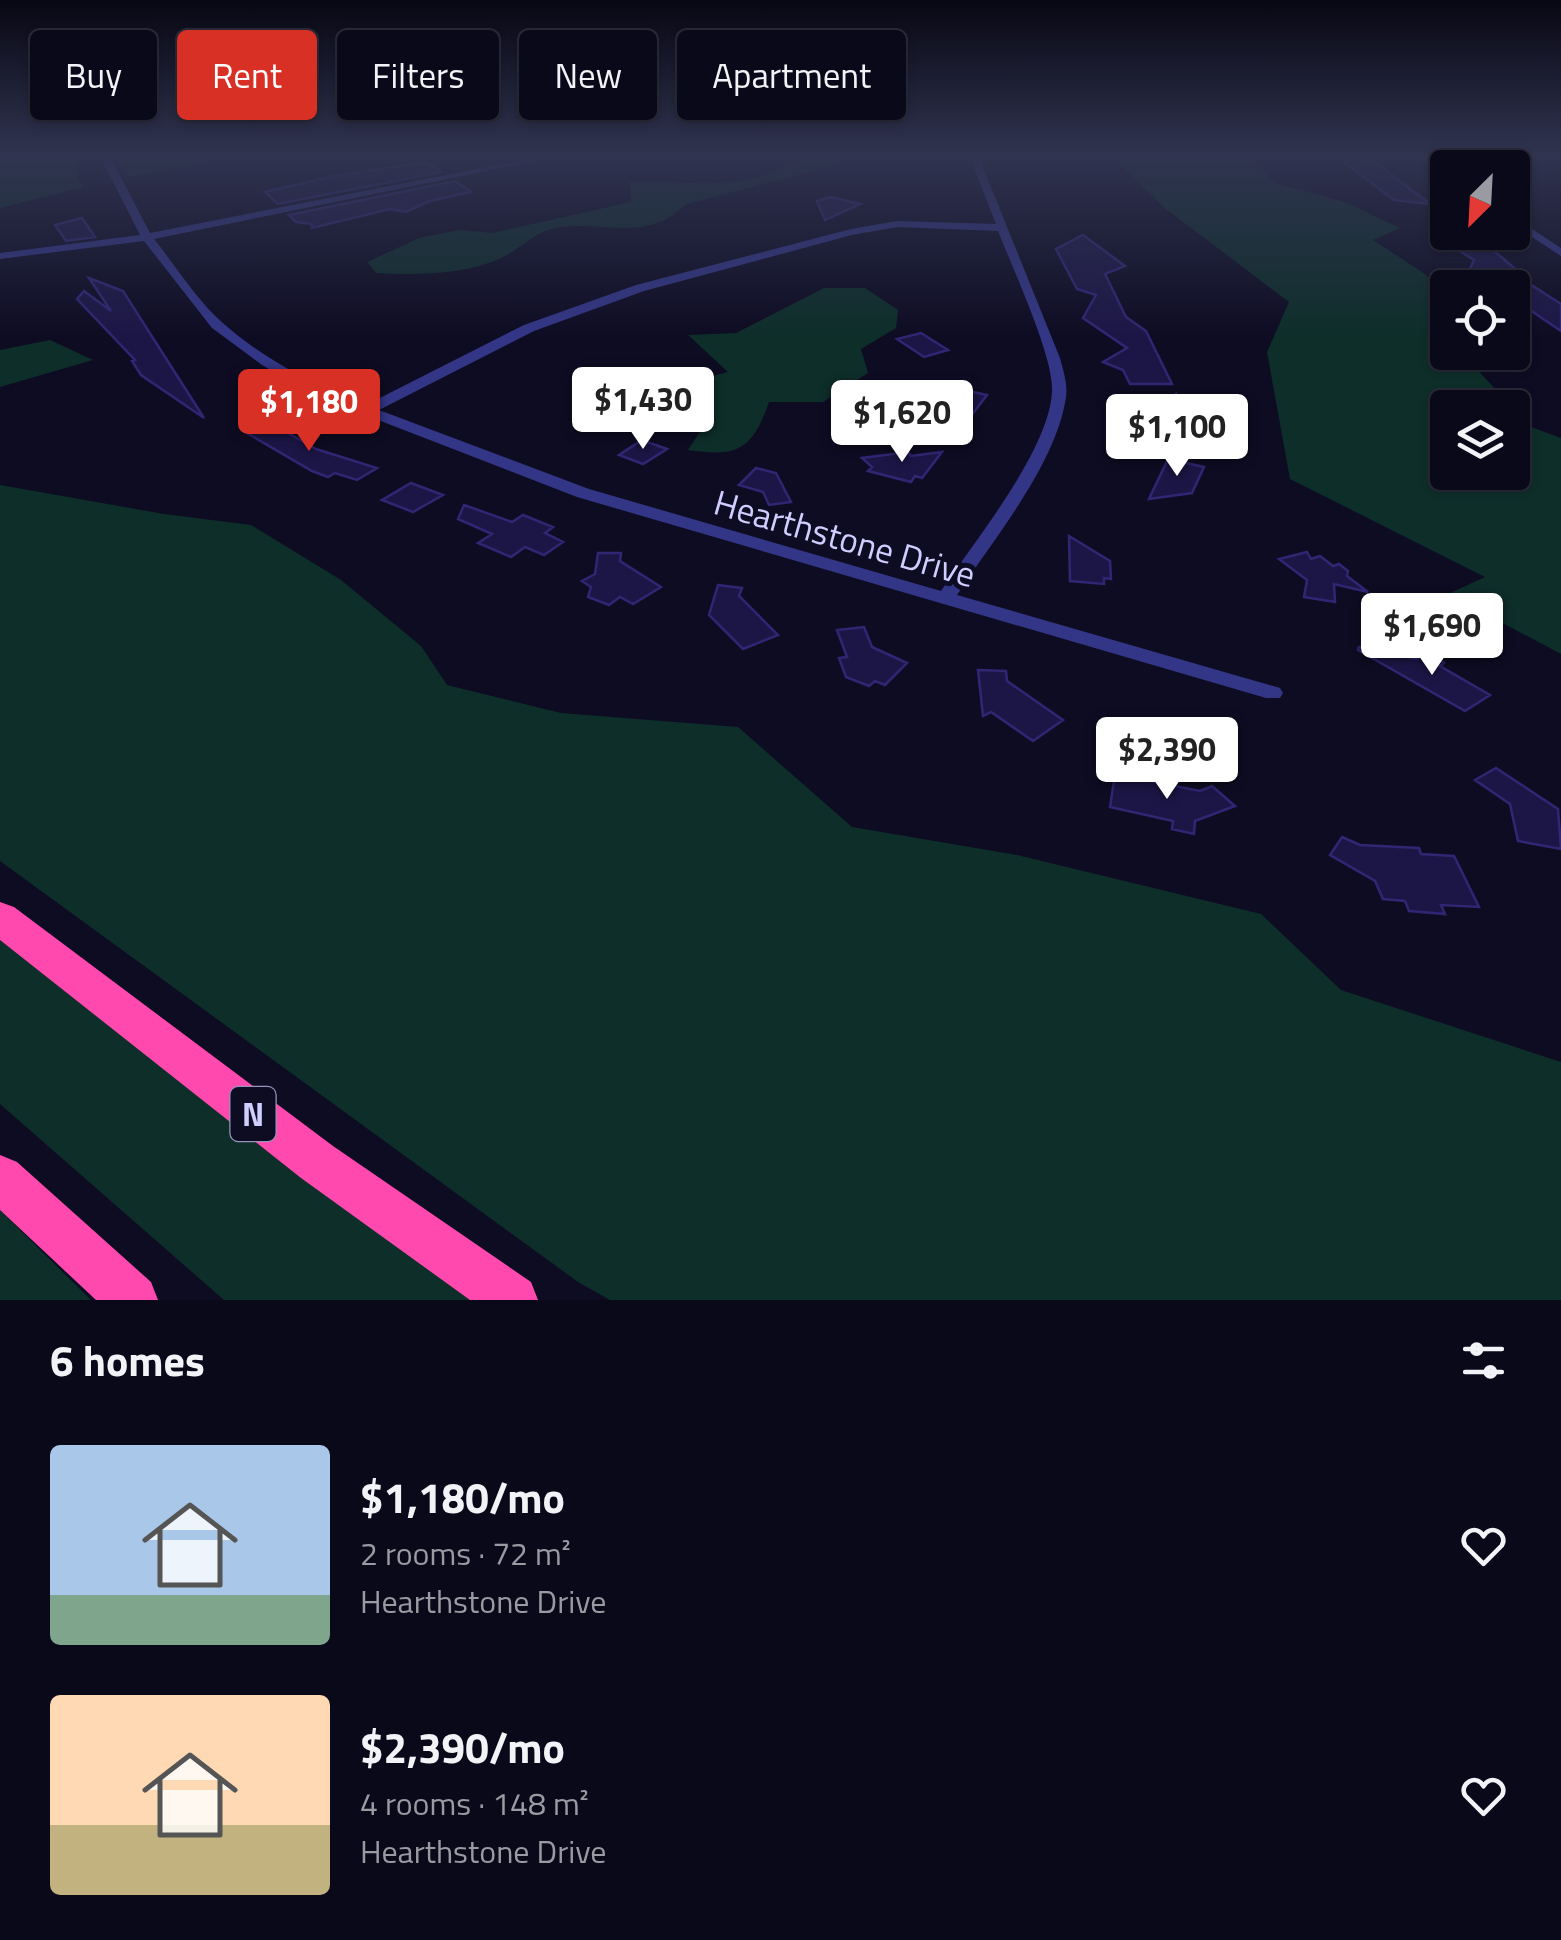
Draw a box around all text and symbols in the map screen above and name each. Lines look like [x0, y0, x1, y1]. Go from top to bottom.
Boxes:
chip: Buy [30, 30, 157, 120]
chip: Rent [177, 30, 317, 120]
chip: Filters [337, 30, 499, 120]
chip: New [519, 30, 657, 120]
chip: Apartment [677, 30, 906, 120]
north arrow [1430, 150, 1530, 250]
map controls [1430, 150, 1530, 490]
button: locate [1430, 270, 1530, 370]
pin: $1,430 [562, 367, 724, 452]
pin: $1,180 [228, 369, 390, 454]
text: $1,430 [594, 375, 692, 423]
text: $1,180 [260, 377, 358, 425]
pin: $1,620 [821, 380, 983, 465]
text: $1,620 [853, 388, 951, 436]
button: layers [1430, 390, 1530, 490]
pin: $1,100 [1096, 394, 1258, 479]
text: $1,100 [1128, 402, 1226, 450]
street label: Hearthstone Drive [708, 475, 982, 601]
pin: $1,690 [1351, 593, 1513, 678]
text: $1,690 [1383, 601, 1481, 649]
pin: $2,390 [1086, 717, 1248, 802]
text: $2,390 [1118, 725, 1216, 773]
road number: N [230, 1087, 276, 1141]
text: 6 homes [50, 1328, 205, 1392]
icon: filters [1456, 1333, 1511, 1388]
text: $1,180/mo [360, 1465, 565, 1529]
icon: home [130, 1485, 250, 1605]
icon: heart [1456, 1518, 1511, 1573]
text: 2 rooms · 72 m² [360, 1529, 571, 1577]
text: Hearthstone Drive [360, 1577, 607, 1625]
text: $2,390/mo [360, 1715, 565, 1779]
icon: home [130, 1735, 250, 1855]
icon: heart [1456, 1768, 1511, 1823]
text: 4 rooms · 148 m² [360, 1779, 589, 1827]
text: Hearthstone Drive [360, 1827, 607, 1875]

